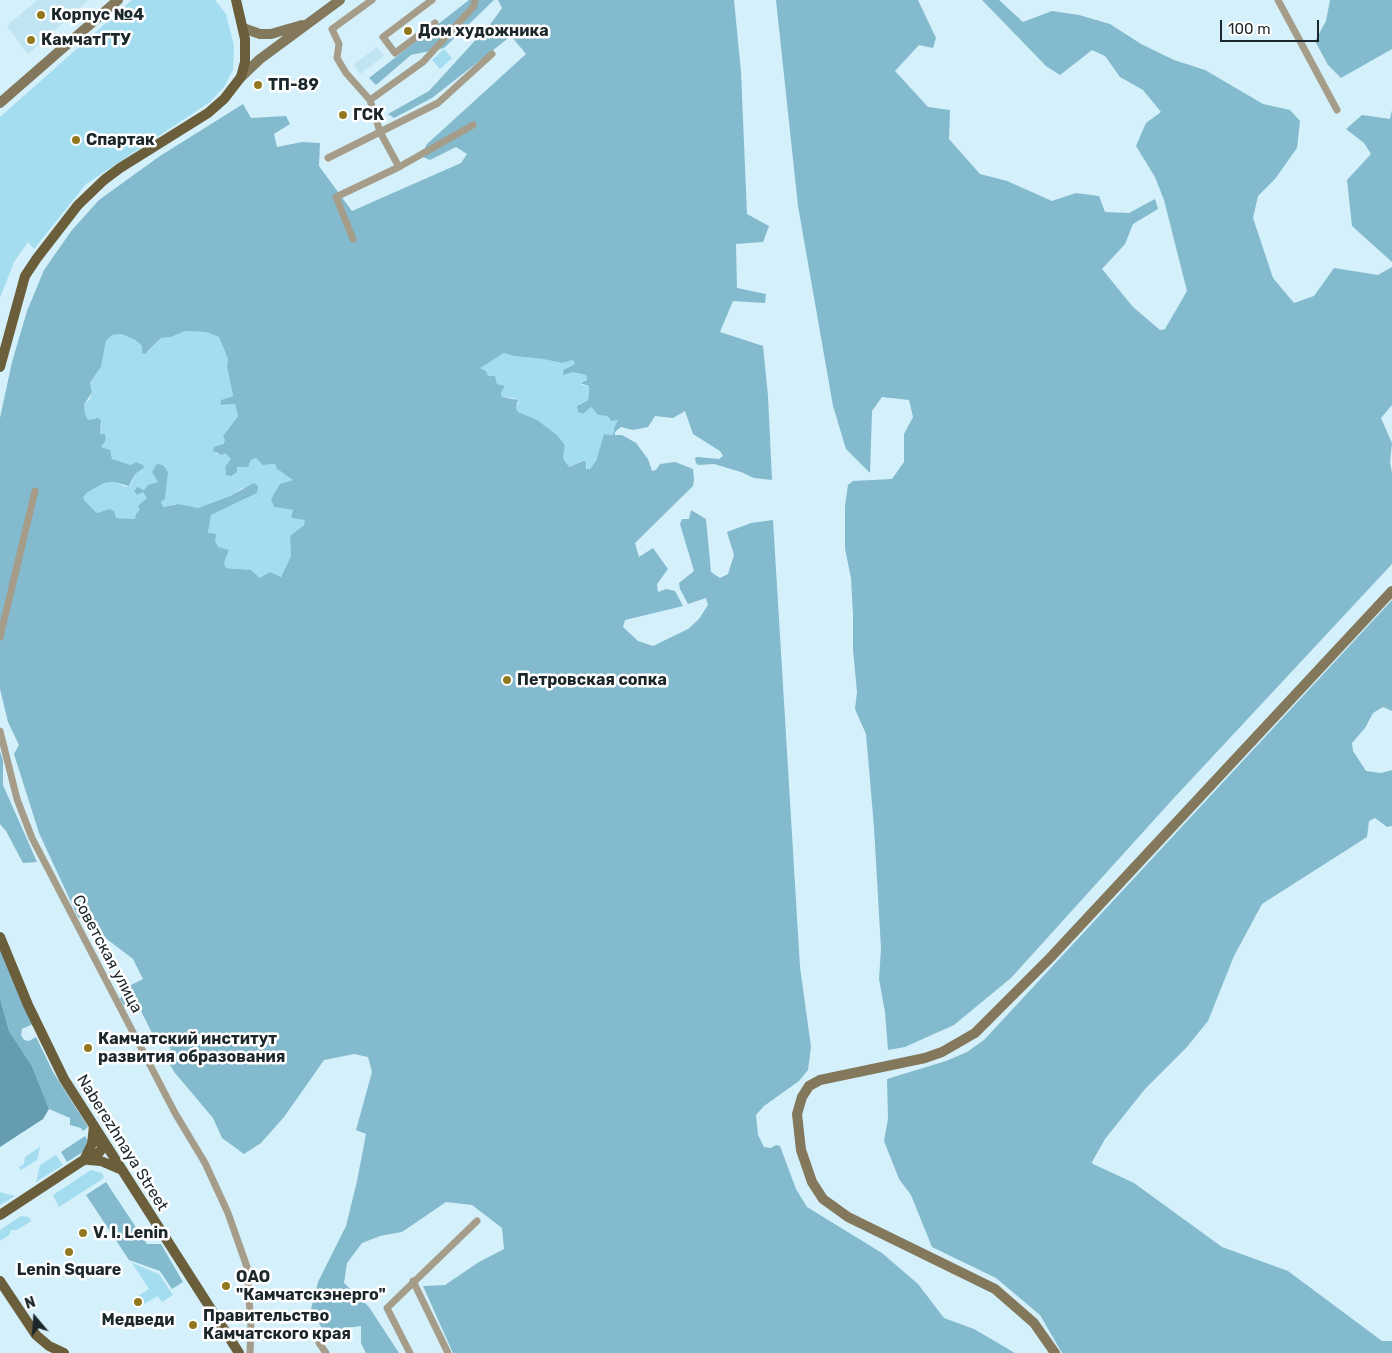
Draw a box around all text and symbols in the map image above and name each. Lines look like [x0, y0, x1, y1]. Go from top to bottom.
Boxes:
place label: Корпус №4 [51, 5, 144, 25]
marker: Корпус №4 [35, 9, 47, 21]
scale bar [1222, 10, 1321, 42]
text: 100 m [1228, 20, 1270, 38]
place label: Дом художника [418, 21, 549, 41]
marker: Дом художника [402, 25, 414, 37]
place label: КамчатГТУ [41, 30, 131, 50]
marker: КамчатГТУ [25, 34, 37, 46]
place label: ТП-89 [268, 75, 319, 95]
marker: ТП-89 [252, 79, 264, 91]
place label: ГСК [353, 105, 384, 125]
marker: ГСК [337, 109, 349, 121]
place label: Спартак [86, 130, 155, 150]
marker: Спартак [70, 134, 82, 146]
place label: Петровская сопка [517, 670, 667, 690]
marker: Петровская сопка [501, 674, 513, 686]
street label: Советская улица [68, 892, 146, 1016]
place label: Камчатский институт развития образования [98, 1029, 285, 1067]
marker: Камчатский институт развития образования [82, 1042, 94, 1054]
street label: Naberezhnaya Street [72, 1071, 172, 1215]
place label: V. I. Lenin [93, 1223, 168, 1243]
marker: V. I. Lenin [77, 1227, 89, 1239]
marker: Lenin Square [63, 1246, 75, 1258]
place label: Lenin Square [17, 1260, 121, 1280]
place label: ОАО "Камчатскэнерго" [236, 1267, 386, 1305]
marker: ОАО "Камчатскэнерго" [220, 1280, 232, 1292]
north arrow [10, 1293, 60, 1343]
text: N [23, 1294, 38, 1313]
marker: Медведи [132, 1296, 144, 1308]
place label: Правительство Камчатского края [203, 1306, 351, 1344]
place label: Медведи [101, 1310, 175, 1330]
marker: Правительство Камчатского края [187, 1319, 199, 1331]

